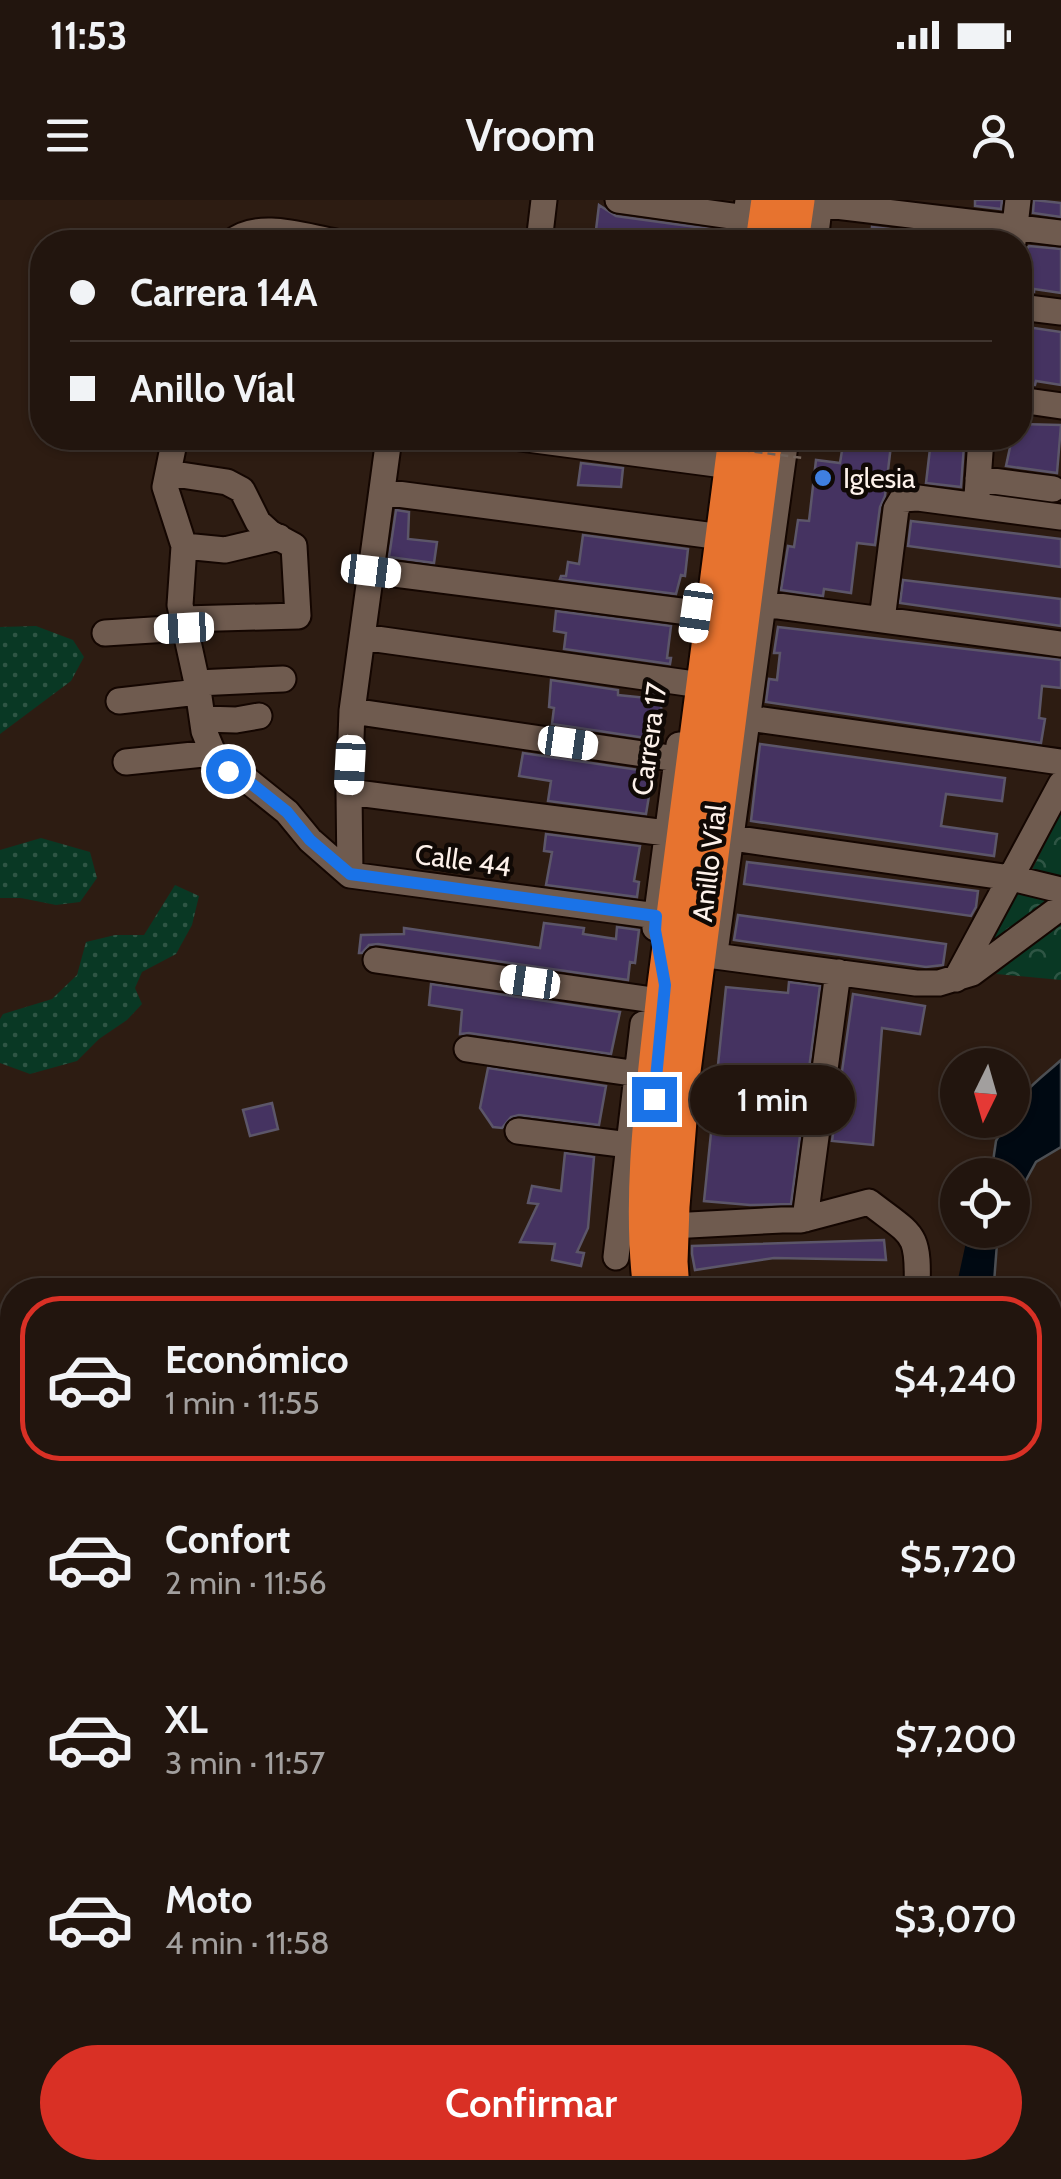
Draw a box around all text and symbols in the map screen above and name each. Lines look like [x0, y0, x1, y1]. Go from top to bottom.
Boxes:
text: 11:53 [50, 12, 127, 59]
icon: menu [40, 108, 95, 163]
text: Vroom [465, 108, 596, 162]
icon: person [966, 108, 1021, 163]
text: Carrera 14A [130, 269, 318, 316]
text: Anillo Víal [130, 365, 295, 412]
place label: Iglesia [843, 461, 916, 495]
marker: Iglesia [812, 467, 834, 489]
car [339, 552, 403, 590]
car [677, 581, 715, 645]
car [153, 611, 215, 645]
street label: Carrera 17 [624, 680, 674, 798]
car [536, 724, 600, 762]
car [333, 734, 367, 796]
route start [206, 749, 251, 794]
street label: Anillo Víal [685, 802, 733, 924]
street label: Calle 44 [413, 836, 513, 884]
car [498, 963, 562, 1001]
north arrow [940, 1048, 1030, 1138]
map controls [940, 1048, 1030, 1248]
callout: 1 min [689, 1064, 854, 1134]
route end [632, 1077, 677, 1122]
text: 1 min [737, 1080, 808, 1119]
button: locate [940, 1158, 1030, 1248]
icon: car [45, 1334, 135, 1424]
text: Económico [165, 1336, 349, 1383]
text: $4,240 [894, 1355, 1017, 1402]
text: 1 min · 11:55 [165, 1383, 320, 1422]
icon: car [45, 1514, 135, 1604]
text: Confort [165, 1516, 290, 1563]
text: $5,720 [900, 1535, 1017, 1582]
text: 2 min · 11:56 [165, 1563, 327, 1602]
icon: car [45, 1694, 135, 1784]
text: XL [165, 1696, 208, 1743]
text: $7,200 [895, 1715, 1017, 1762]
text: 3 min · 11:57 [165, 1743, 325, 1782]
icon: car [45, 1874, 135, 1964]
text: Moto [165, 1876, 252, 1923]
text: $3,070 [894, 1895, 1017, 1942]
text: 4 min · 11:58 [165, 1923, 330, 1962]
button: Confirmar [40, 2045, 1022, 2160]

